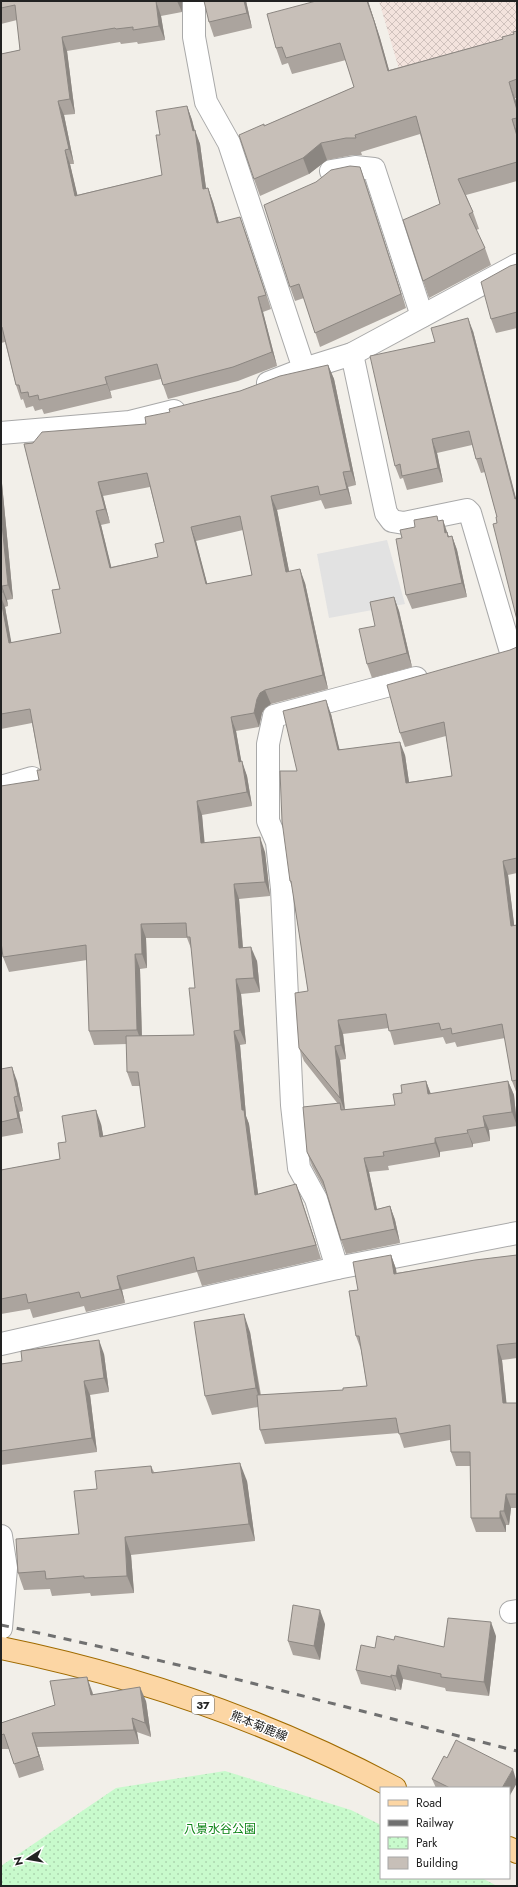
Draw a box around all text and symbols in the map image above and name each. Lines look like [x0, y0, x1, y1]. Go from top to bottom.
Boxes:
road number: 37 [192, 1696, 214, 1714]
street label: 熊本菊鹿線 [228, 1706, 290, 1746]
legend [380, 1787, 510, 1879]
text: Road [416, 1794, 442, 1812]
text: Railway [416, 1814, 454, 1832]
park label: 八景水谷公園 [184, 1820, 256, 1838]
text: Park [416, 1834, 438, 1852]
north arrow [8, 1839, 48, 1879]
text: Building [416, 1854, 458, 1872]
text: N [9, 1855, 27, 1867]

